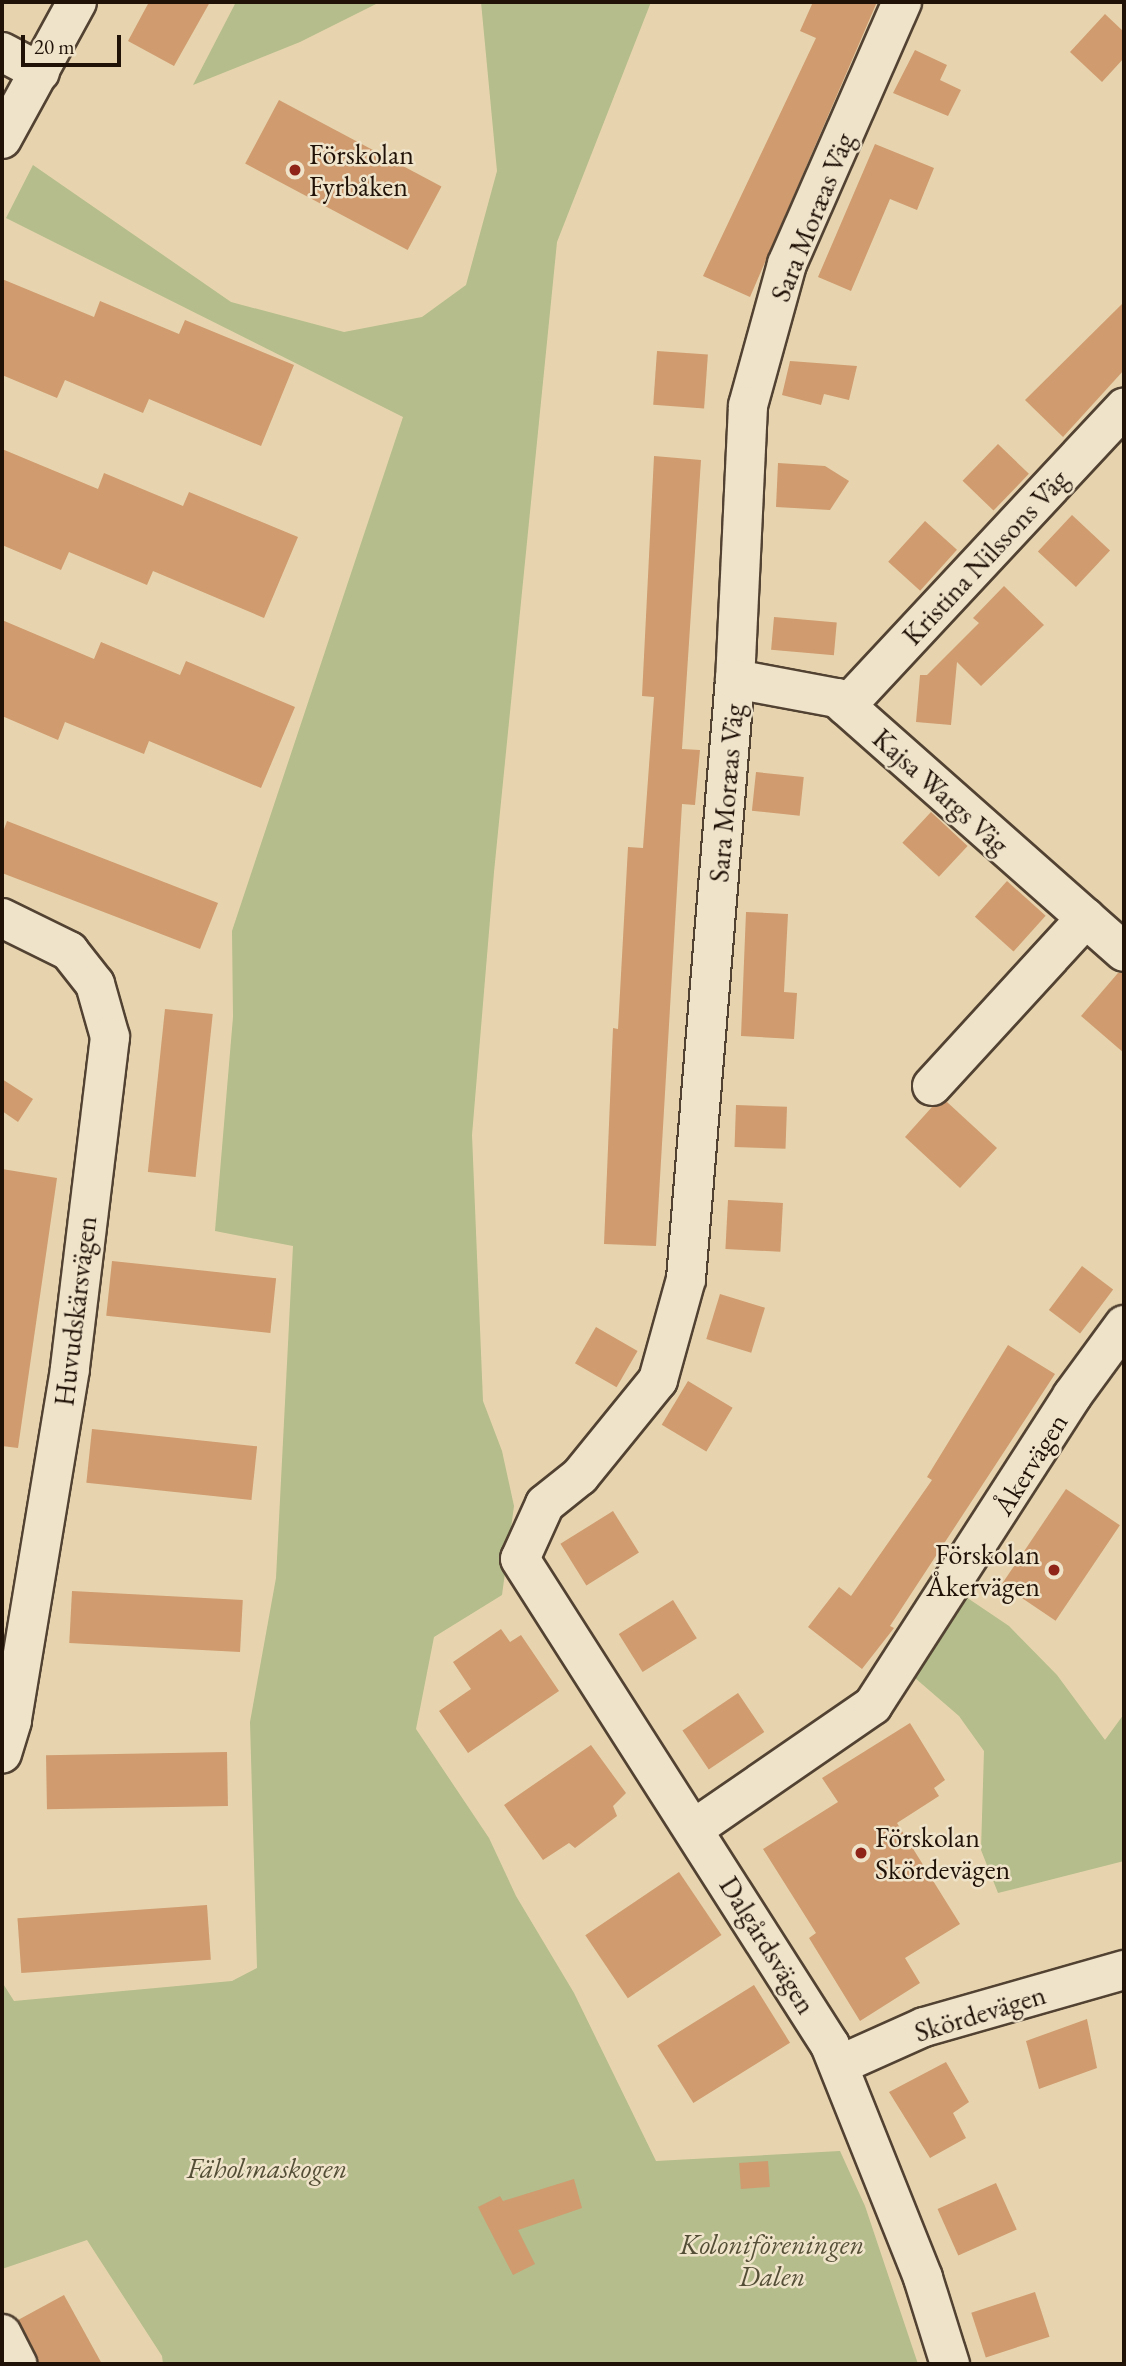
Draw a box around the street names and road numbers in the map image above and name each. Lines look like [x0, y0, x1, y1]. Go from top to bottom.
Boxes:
street label: Sara Moræas Väg [763, 128, 861, 306]
street label: Kristina Nilssons Väg [895, 462, 1075, 652]
street label: Sara Moræas Väg [701, 702, 751, 884]
street label: Kajsa Wargs Väg [866, 721, 1016, 861]
street label: Huvudskärsvägen [47, 1214, 103, 1408]
street label: Åkervägen [986, 1407, 1074, 1521]
street label: Dalgårdsvägen [712, 1870, 824, 2020]
street label: Skördevägen [910, 1977, 1050, 2049]

